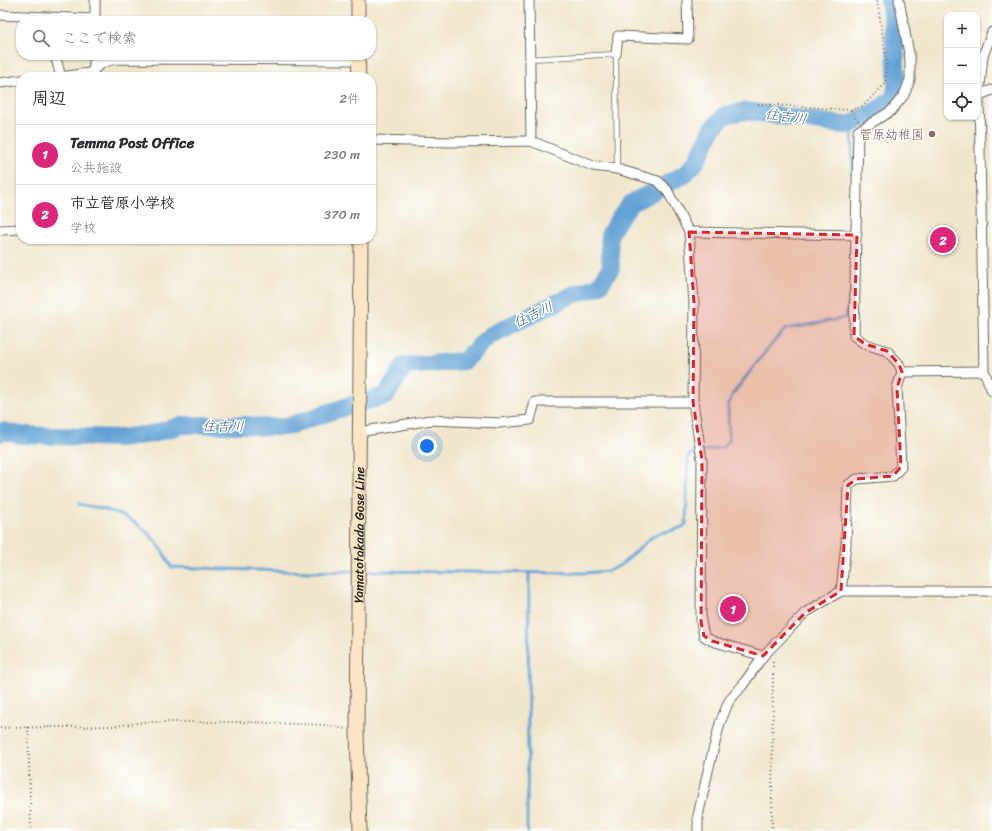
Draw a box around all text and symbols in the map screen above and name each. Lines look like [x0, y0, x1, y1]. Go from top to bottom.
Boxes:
map controls [944, 12, 980, 120]
button: + [944, 12, 980, 48]
search box [16, 16, 376, 60]
text: ここで検索 [62, 25, 137, 51]
icon: search [30, 27, 52, 49]
button: − [944, 48, 980, 84]
text: 周辺 [32, 83, 66, 113]
button: locate [944, 84, 980, 120]
text: 2件 [339, 87, 360, 110]
water label: 住吉川 [763, 101, 808, 132]
place label: 菅原幼稚園 [859, 123, 924, 146]
marker: 菅原幼稚園 [927, 129, 937, 139]
text: Temma Post Office [70, 130, 194, 156]
text: 1 [42, 143, 48, 166]
text: 230 m [324, 143, 360, 166]
text: 公共施設 [70, 156, 122, 179]
text: 市立菅原小学校 [70, 190, 175, 216]
text: 2 [41, 203, 49, 226]
text: 370 m [324, 203, 360, 226]
text: 学校 [70, 216, 96, 239]
pin: 2 [930, 225, 956, 255]
water label: 住吉川 [509, 294, 558, 335]
water label: 住吉川 [202, 414, 244, 439]
your location [417, 436, 437, 456]
street label: Yamatotakada Gose Line [347, 466, 371, 603]
pin: 1 [720, 594, 746, 624]

